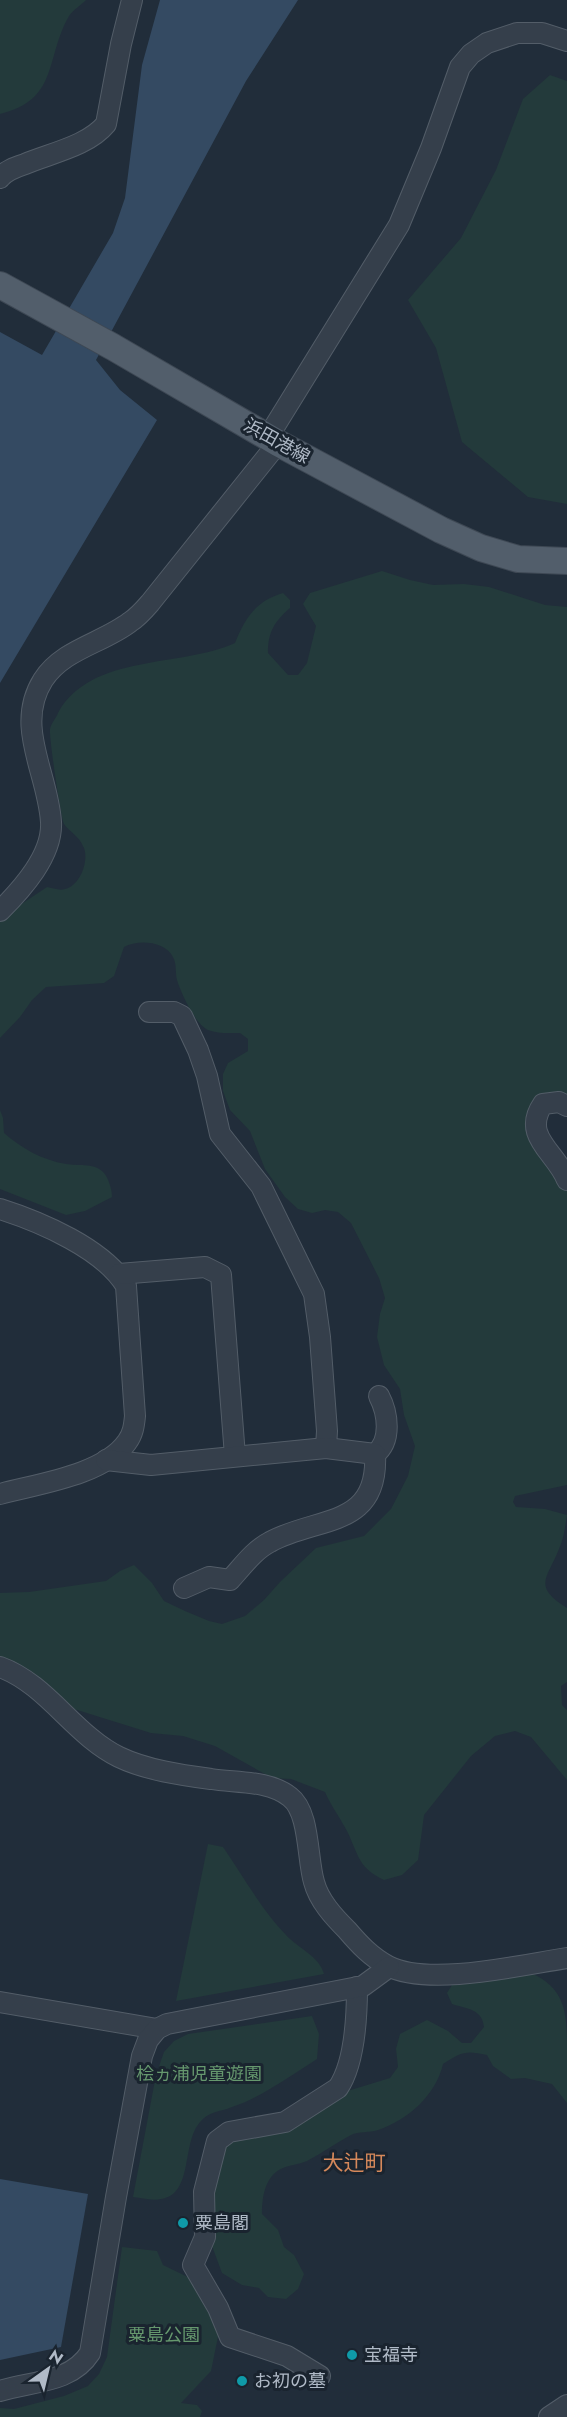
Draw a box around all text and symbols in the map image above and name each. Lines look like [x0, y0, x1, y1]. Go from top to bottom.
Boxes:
street label: 浜田港線 [239, 412, 315, 470]
park label: 桧ヵ浦児童遊園 [136, 2061, 262, 2087]
district label: 大辻町 [323, 2148, 386, 2178]
place label: 粟島閣 [195, 2210, 249, 2236]
marker: 粟島閣 [176, 2216, 190, 2230]
park label: 粟島公園 [128, 2322, 200, 2348]
north arrow [18, 2339, 78, 2399]
place label: 宝福寺 [364, 2342, 418, 2368]
text: N [44, 2344, 68, 2370]
marker: 宝福寺 [345, 2348, 359, 2362]
place label: お初の墓 [254, 2368, 326, 2394]
marker: お初の墓 [235, 2374, 249, 2388]

